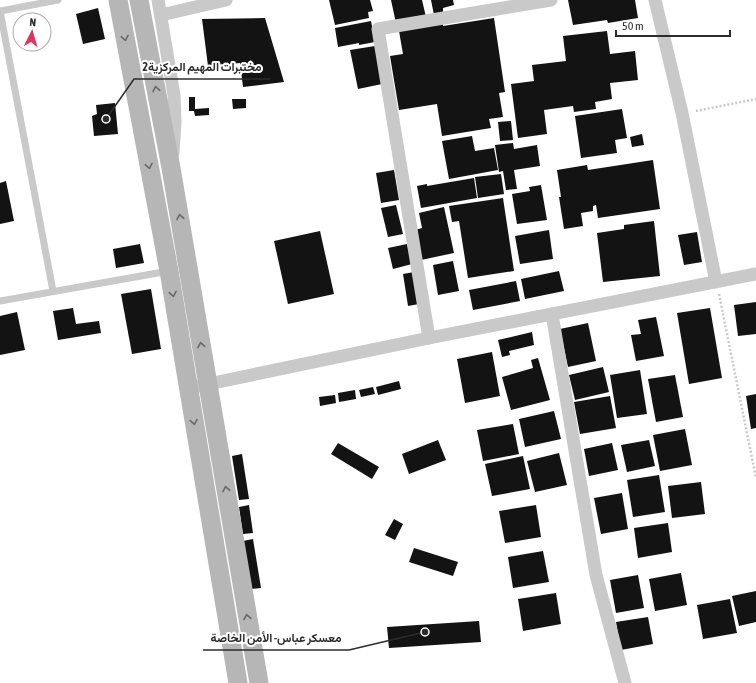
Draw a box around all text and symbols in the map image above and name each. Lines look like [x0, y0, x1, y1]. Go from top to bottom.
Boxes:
north arrow [12, 12, 52, 52]
scale bar [616, 12, 730, 38]
text: N [29, 16, 37, 28]
text: 50 m [622, 19, 644, 33]
one-way arrow [120, 35, 129, 41]
callout: مختبرات المهيم المركزية2 [134, 55, 270, 79]
text: مختبرات المهيم المركزية2 [142, 60, 262, 75]
one-way arrow [153, 86, 161, 93]
one-way arrow [144, 163, 153, 169]
one-way arrow [176, 214, 184, 220]
one-way arrow [168, 291, 177, 297]
one-way arrow [198, 342, 206, 349]
one-way arrow [190, 419, 198, 425]
one-way arrow [222, 486, 231, 492]
one-way arrow [244, 614, 252, 620]
callout: معسكر عباس- الأمن الخاصة [203, 626, 349, 650]
text: معسكر عباس- الأمن الخاصة [211, 631, 342, 646]

